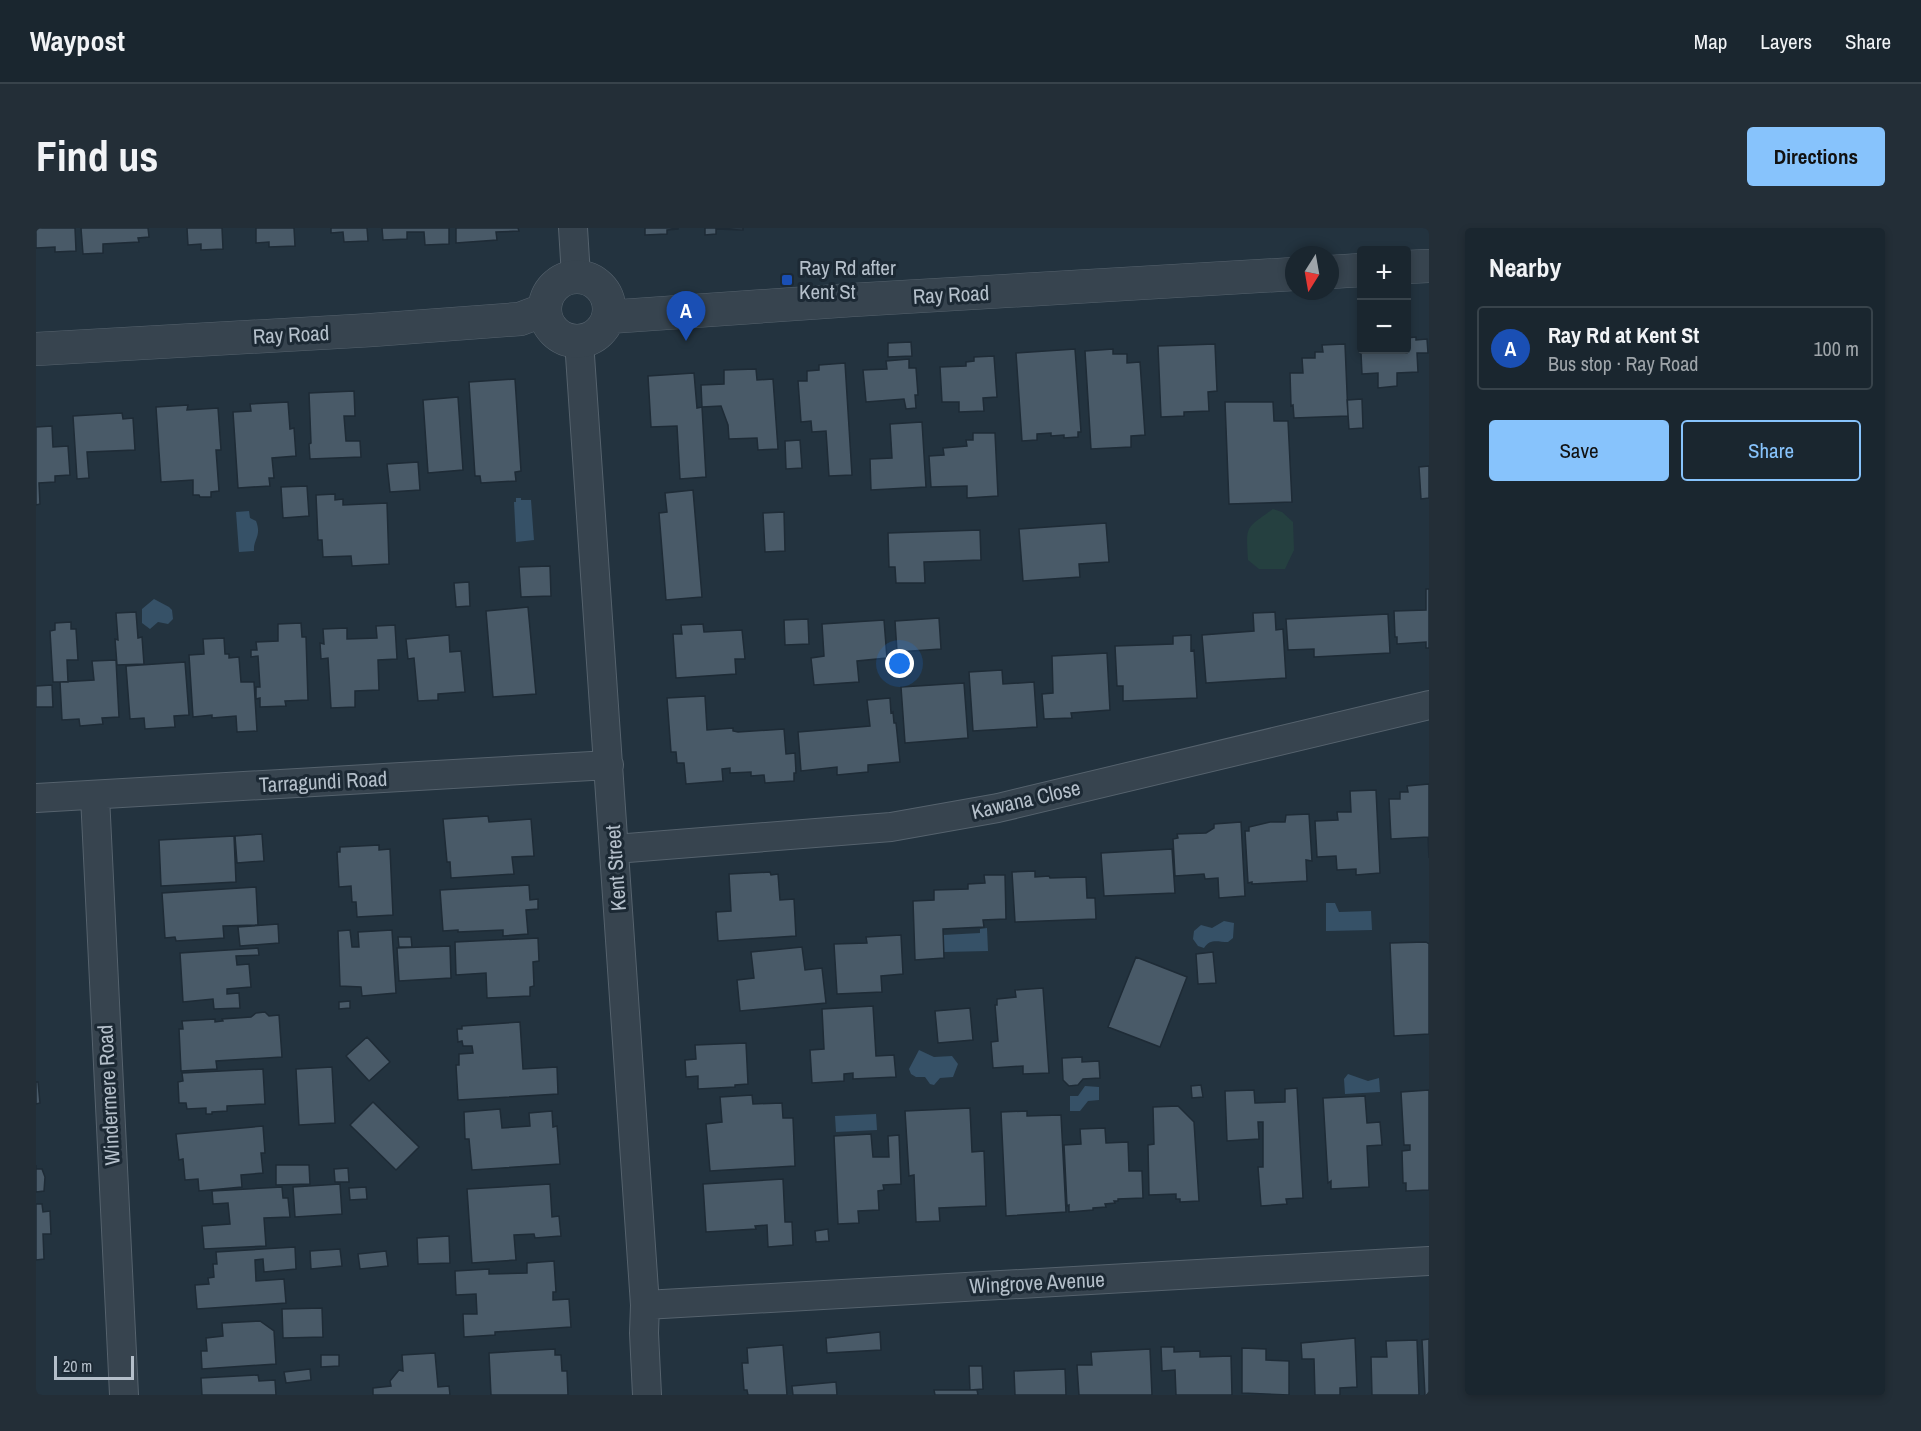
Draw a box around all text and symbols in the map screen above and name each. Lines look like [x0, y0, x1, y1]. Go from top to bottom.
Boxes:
text: Waypost [30, 22, 125, 60]
text: Map [1694, 27, 1727, 56]
text: Layers [1760, 27, 1812, 56]
text: Share [1845, 27, 1891, 56]
button: Directions [1747, 127, 1885, 186]
text: Find us [36, 128, 158, 184]
north arrow [1285, 246, 1339, 300]
map controls [1357, 246, 1411, 354]
button: + [1357, 246, 1411, 300]
text: Nearby [1489, 250, 1561, 285]
place label: Ray Rd after Kent St [799, 253, 896, 306]
marker: Ray Rd after Kent St [780, 273, 794, 287]
street label: Ray Road [912, 278, 990, 311]
pin: A [666, 291, 706, 341]
button: − [1357, 300, 1411, 354]
street label: Ray Road [252, 318, 330, 351]
text: Ray Rd at Kent St [1548, 320, 1699, 350]
text: A [1505, 335, 1516, 362]
text: 100 m [1813, 335, 1859, 362]
text: Bus stop · Ray Road [1548, 350, 1698, 377]
button: Save [1489, 420, 1669, 481]
button: Share [1681, 420, 1861, 481]
your location [885, 649, 914, 678]
street label: Tarragundi Road [258, 764, 388, 799]
street label: Kawana Close [969, 773, 1083, 826]
street label: Kent Street [598, 824, 633, 912]
street label: Windermere Road [90, 1024, 127, 1166]
street label: Wingrove Avenue [968, 1264, 1105, 1301]
scale bar [54, 1353, 134, 1380]
text: 20 m [63, 1355, 92, 1377]

